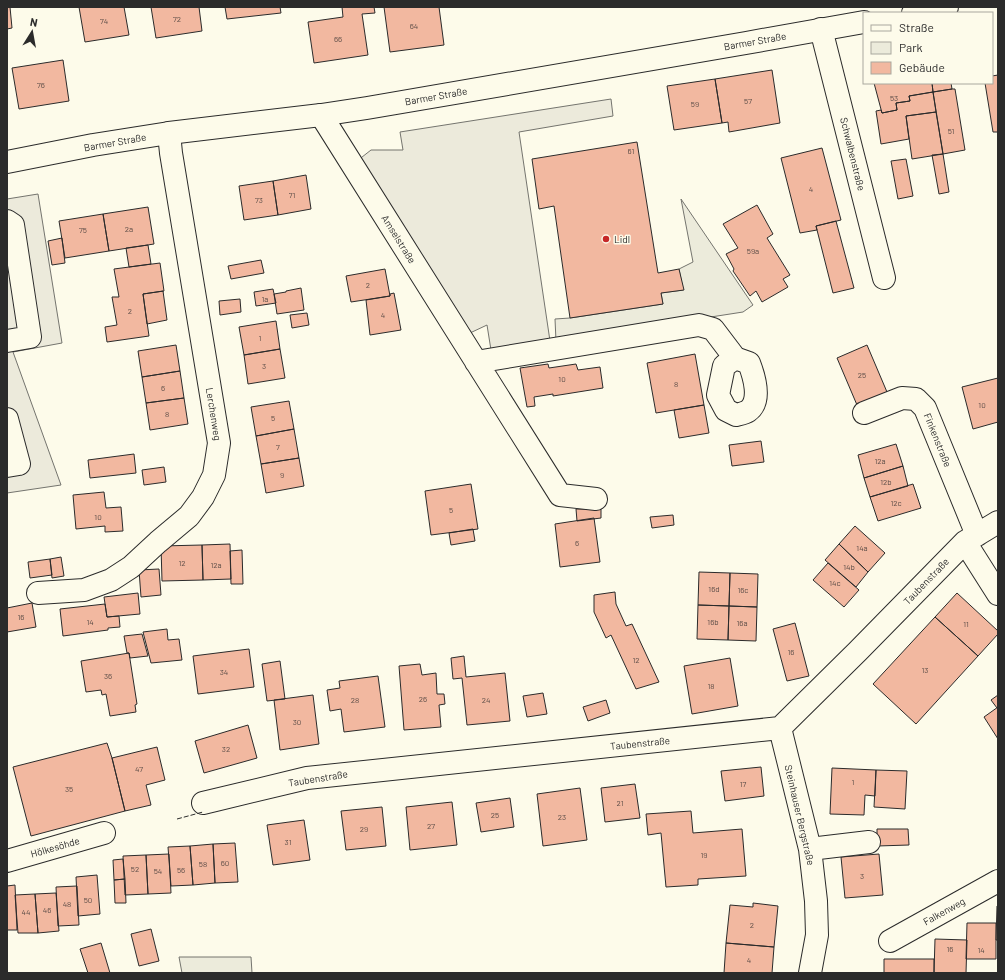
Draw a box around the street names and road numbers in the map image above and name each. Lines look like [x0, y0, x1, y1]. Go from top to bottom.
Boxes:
street label: Barmer Straße [723, 30, 787, 52]
street label: Barmer Straße [404, 85, 468, 107]
street label: Schwalbenstraße [838, 116, 868, 192]
street label: Barmer Straße [83, 131, 147, 153]
street label: Amselstraße [379, 213, 419, 265]
street label: Lerchenweg [204, 387, 224, 441]
street label: Finkenstraße [922, 411, 954, 469]
street label: Taubenstraße [901, 555, 951, 607]
street label: Taubenstraße [609, 734, 671, 752]
street label: Steinhauser Bergstraße [783, 764, 817, 866]
street label: Taubenstraße [287, 767, 349, 789]
street label: Hölkesöhde [29, 834, 81, 860]
street label: Falkenweg [921, 895, 967, 927]

